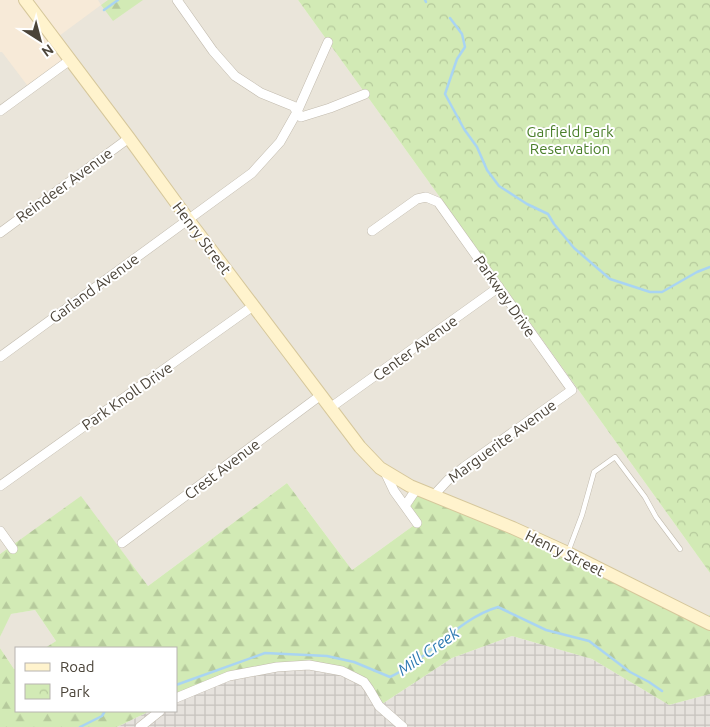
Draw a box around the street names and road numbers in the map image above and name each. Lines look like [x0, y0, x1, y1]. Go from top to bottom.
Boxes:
street label: Reindeer Avenue [13, 144, 115, 226]
street label: Henry Street [169, 199, 235, 277]
street label: Garland Avenue [46, 250, 142, 326]
street label: Parkway Drive [471, 252, 539, 340]
street label: Center Avenue [370, 312, 460, 384]
street label: Park Knoll Drive [79, 358, 175, 434]
street label: Marguerite Avenue [445, 396, 559, 486]
street label: Crest Avenue [181, 435, 263, 503]
street label: Henry Street [523, 527, 607, 580]

